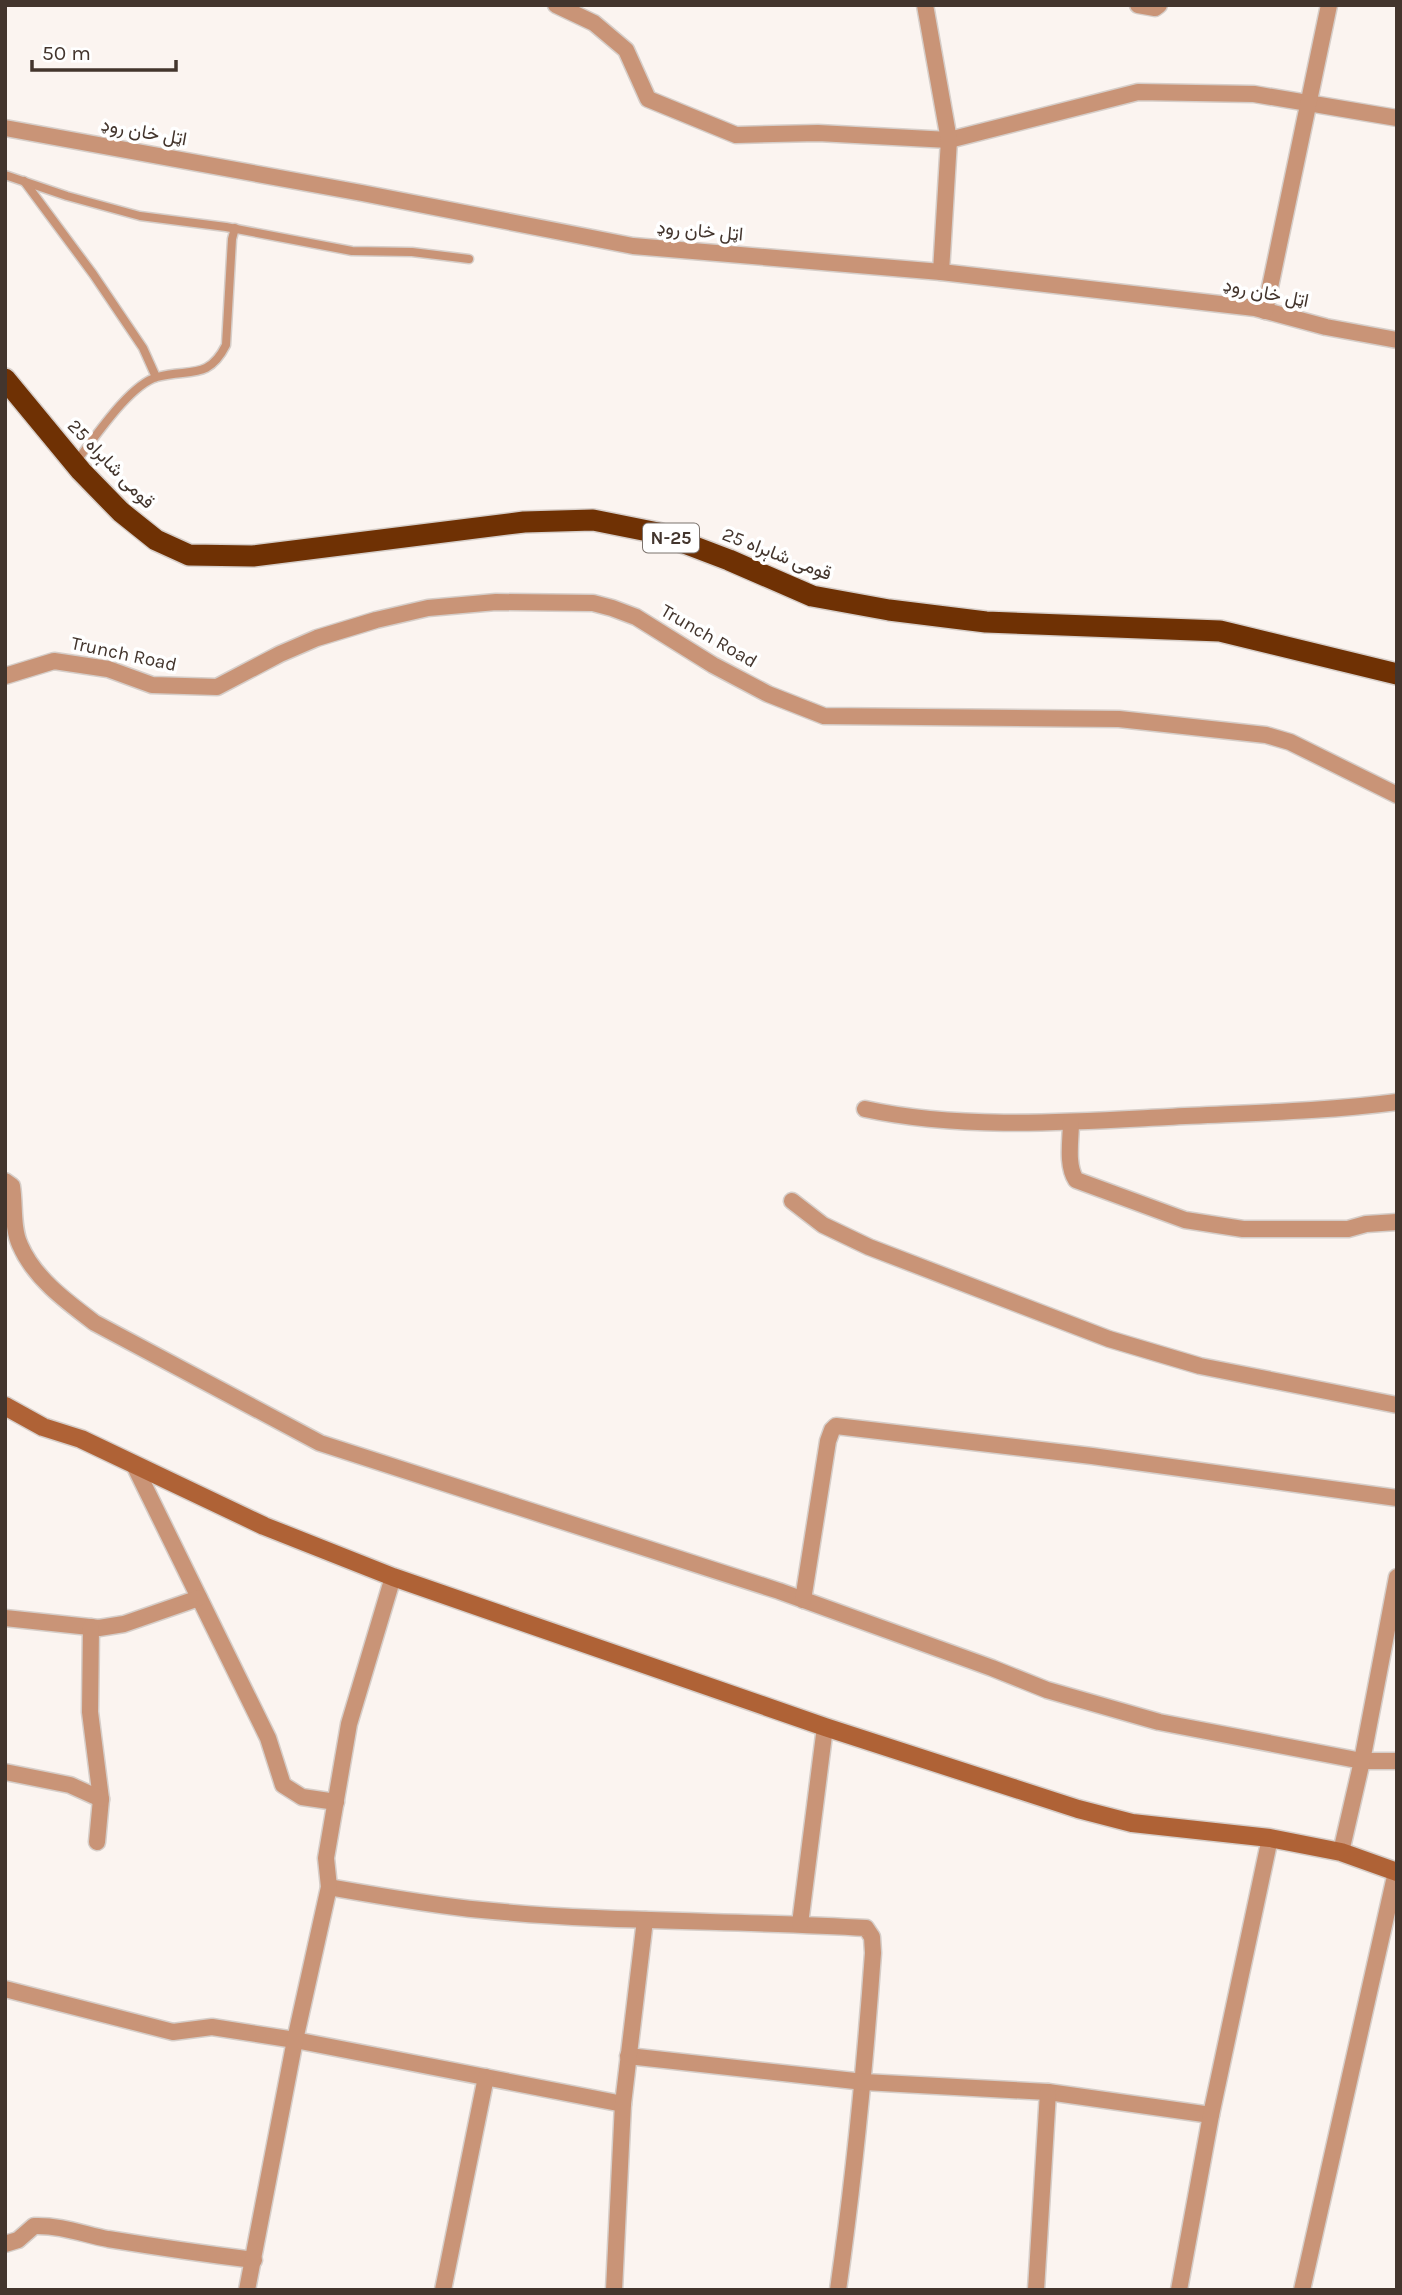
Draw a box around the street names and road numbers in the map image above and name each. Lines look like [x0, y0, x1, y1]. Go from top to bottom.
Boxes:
street label: اټل خان روډ [99, 114, 189, 150]
street label: اټل خان روډ [656, 216, 744, 246]
street label: اټل خان روډ [1221, 274, 1311, 312]
street label: قومی شاہراہ 25 [62, 415, 159, 514]
street label: قومی شاہراہ 25 [719, 523, 835, 586]
road number: N-25 [643, 524, 699, 552]
street label: Trunch Road [657, 600, 761, 672]
street label: Trunch Road [69, 632, 179, 676]

